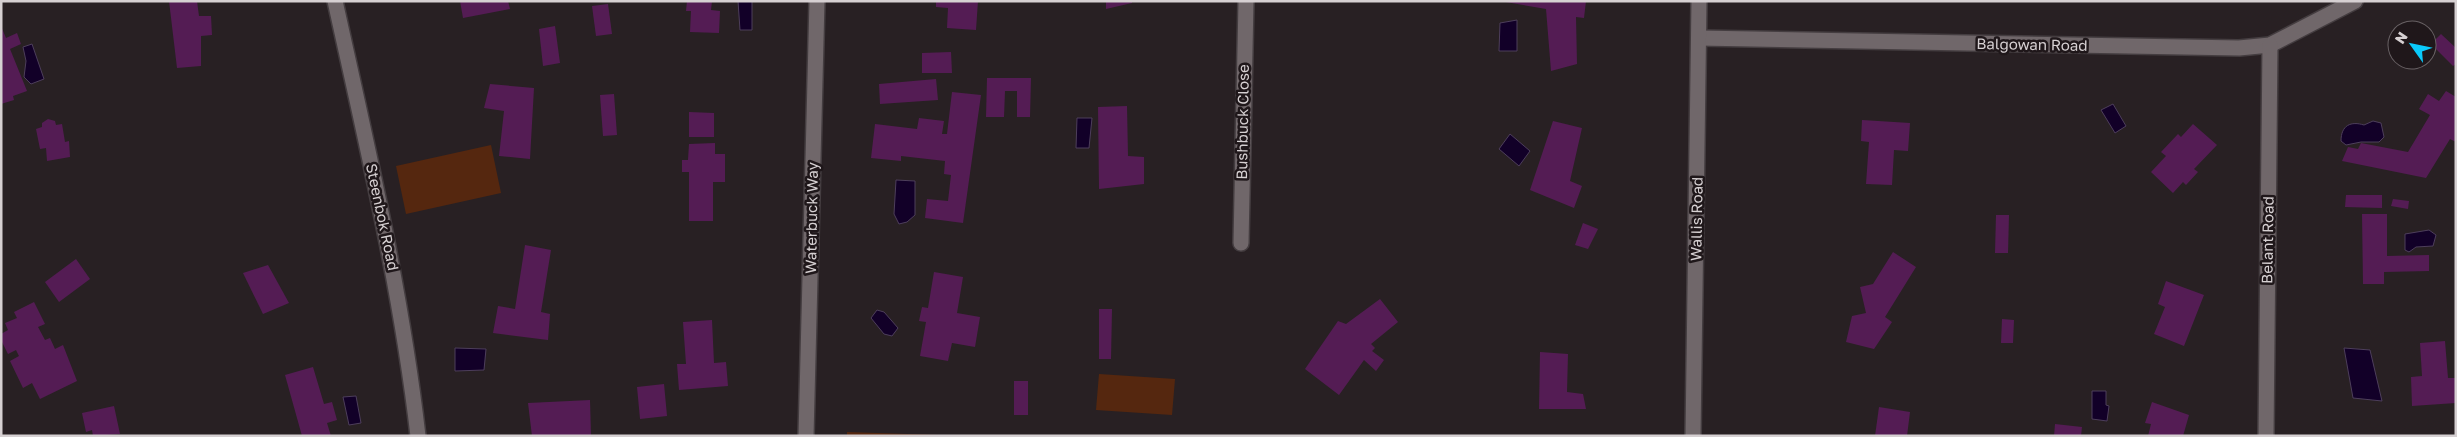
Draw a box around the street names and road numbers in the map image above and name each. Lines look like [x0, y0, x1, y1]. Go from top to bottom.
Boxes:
street label: Balgowan Road [1976, 34, 2088, 54]
street label: Bushbuck Close [1232, 64, 1252, 180]
street label: Waterbuck Way [801, 161, 821, 274]
street label: Steenbok Road [363, 162, 403, 272]
street label: Wallis Road [1686, 177, 1706, 261]
street label: Belant Road [2257, 196, 2277, 284]

